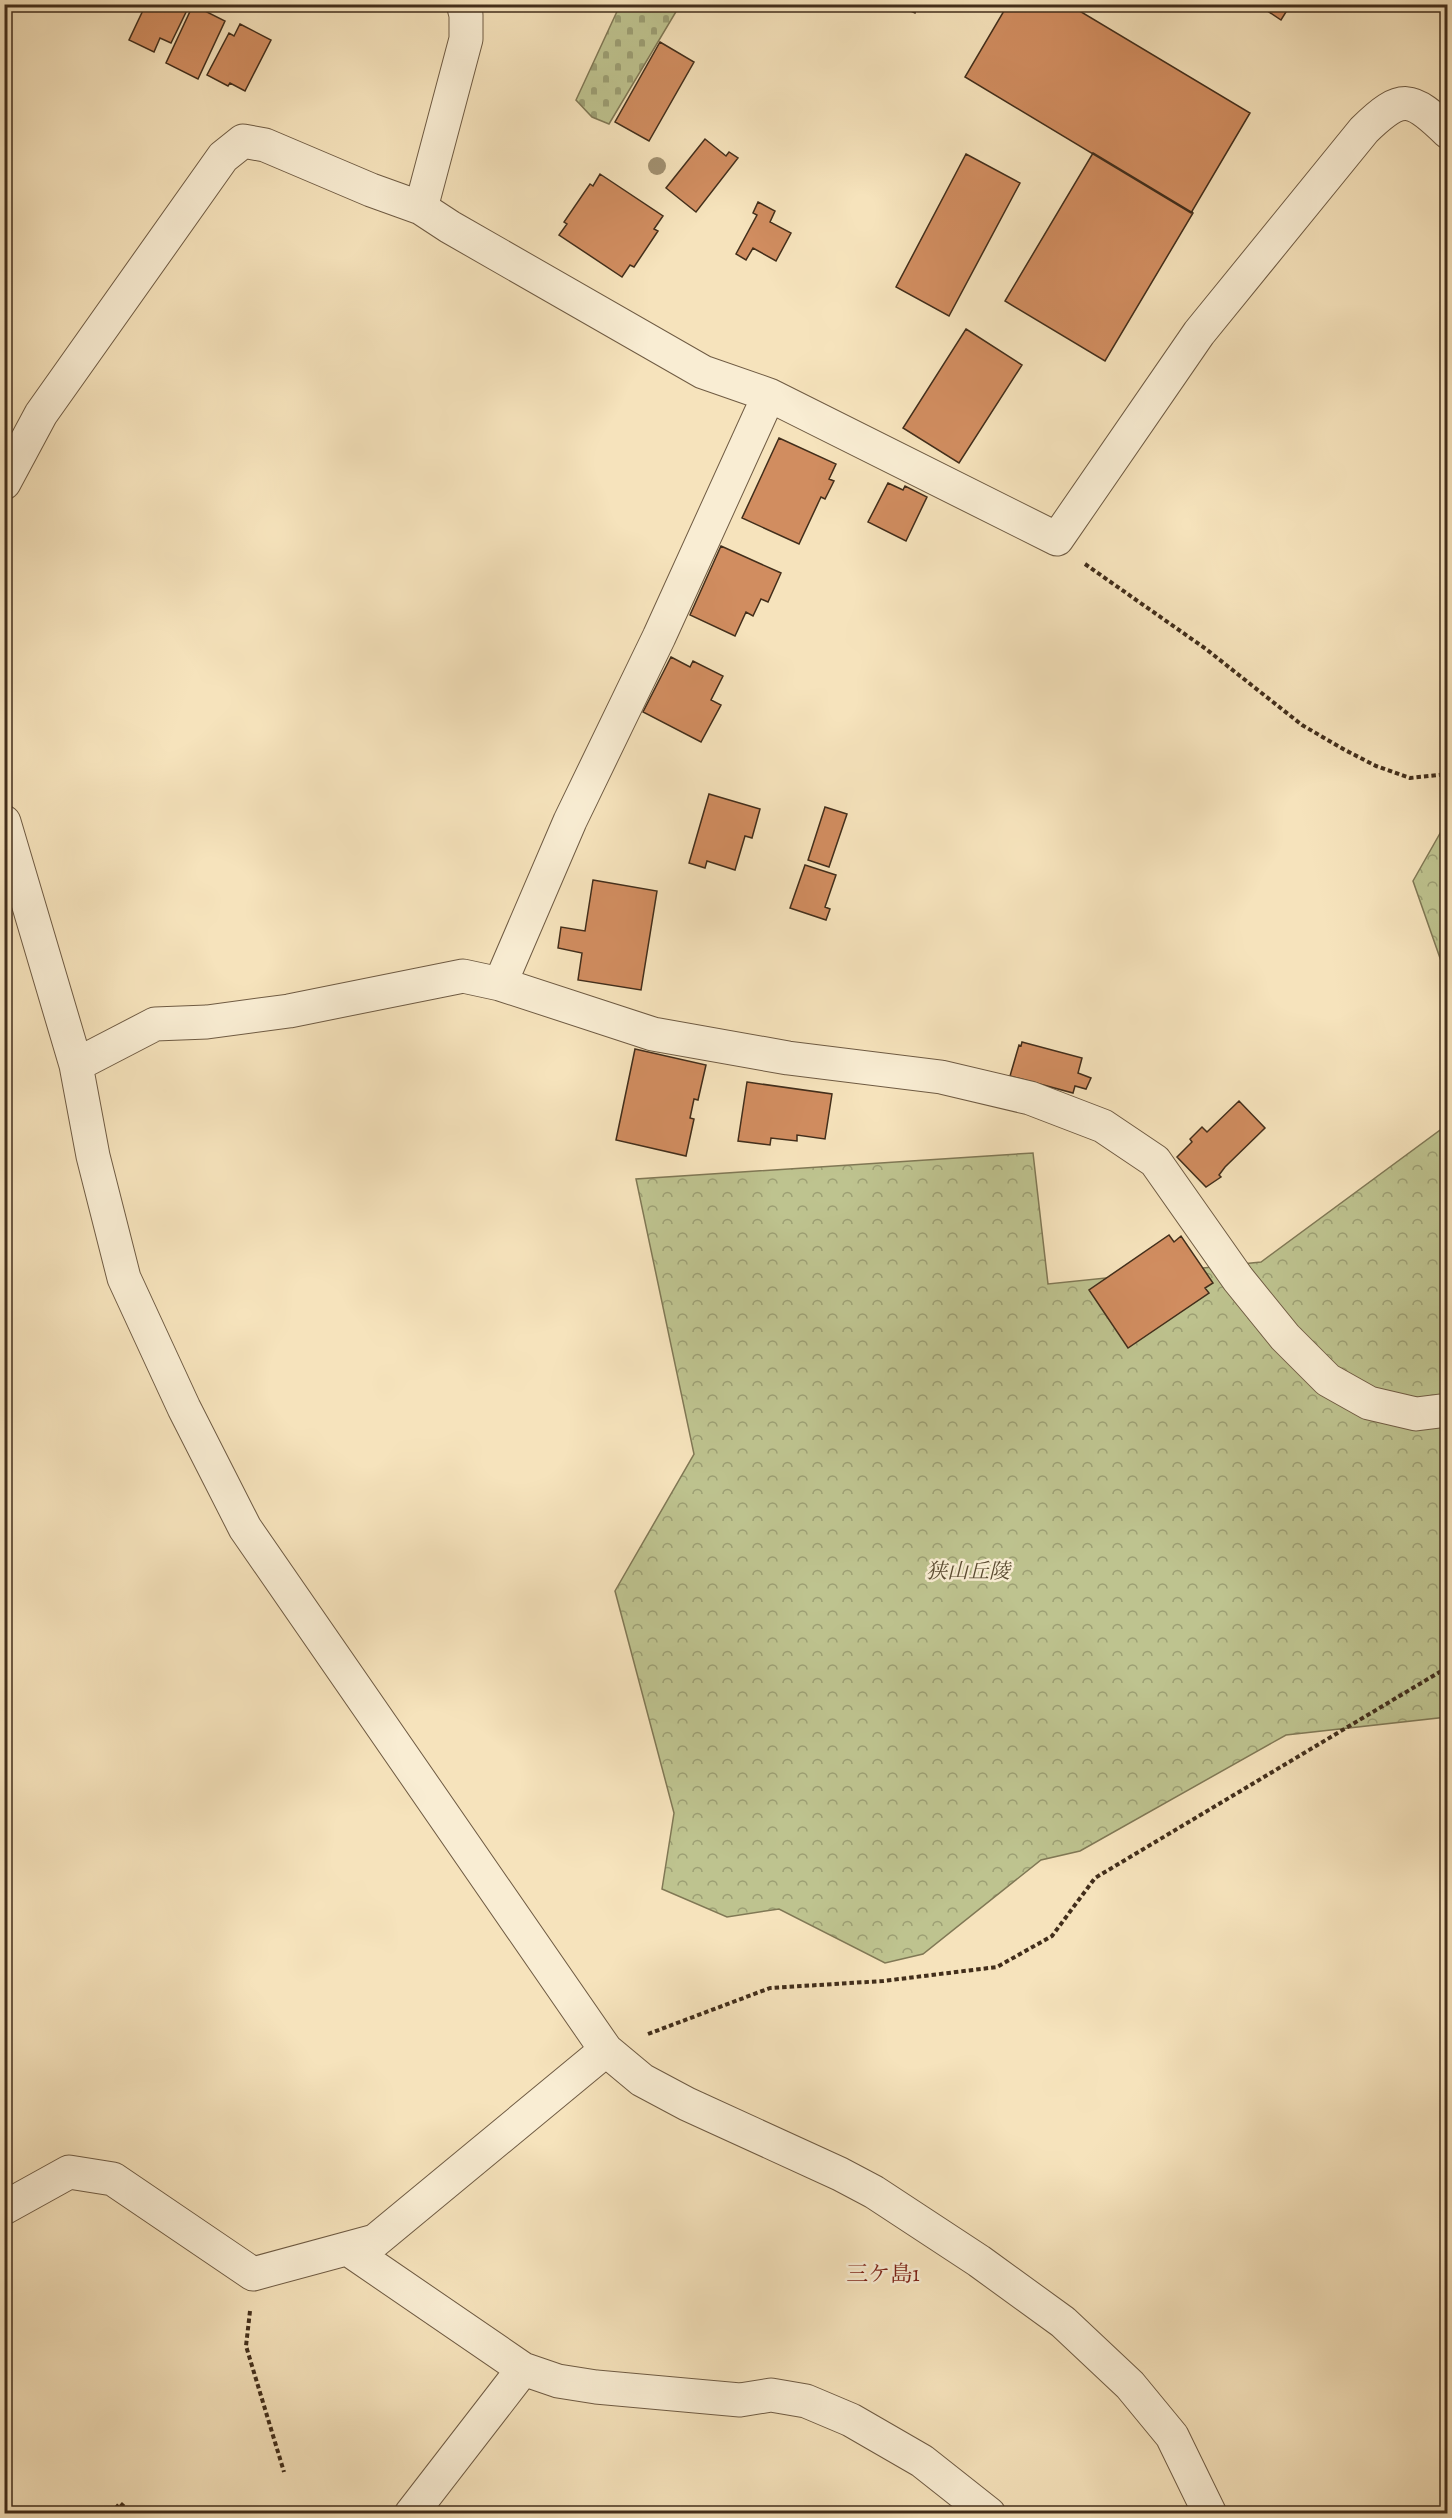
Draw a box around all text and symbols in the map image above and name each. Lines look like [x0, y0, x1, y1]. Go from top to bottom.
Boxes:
park label: 狭山丘陵 [926, 1557, 1012, 1585]
district label: 三ケ島1 [846, 2259, 920, 2289]

